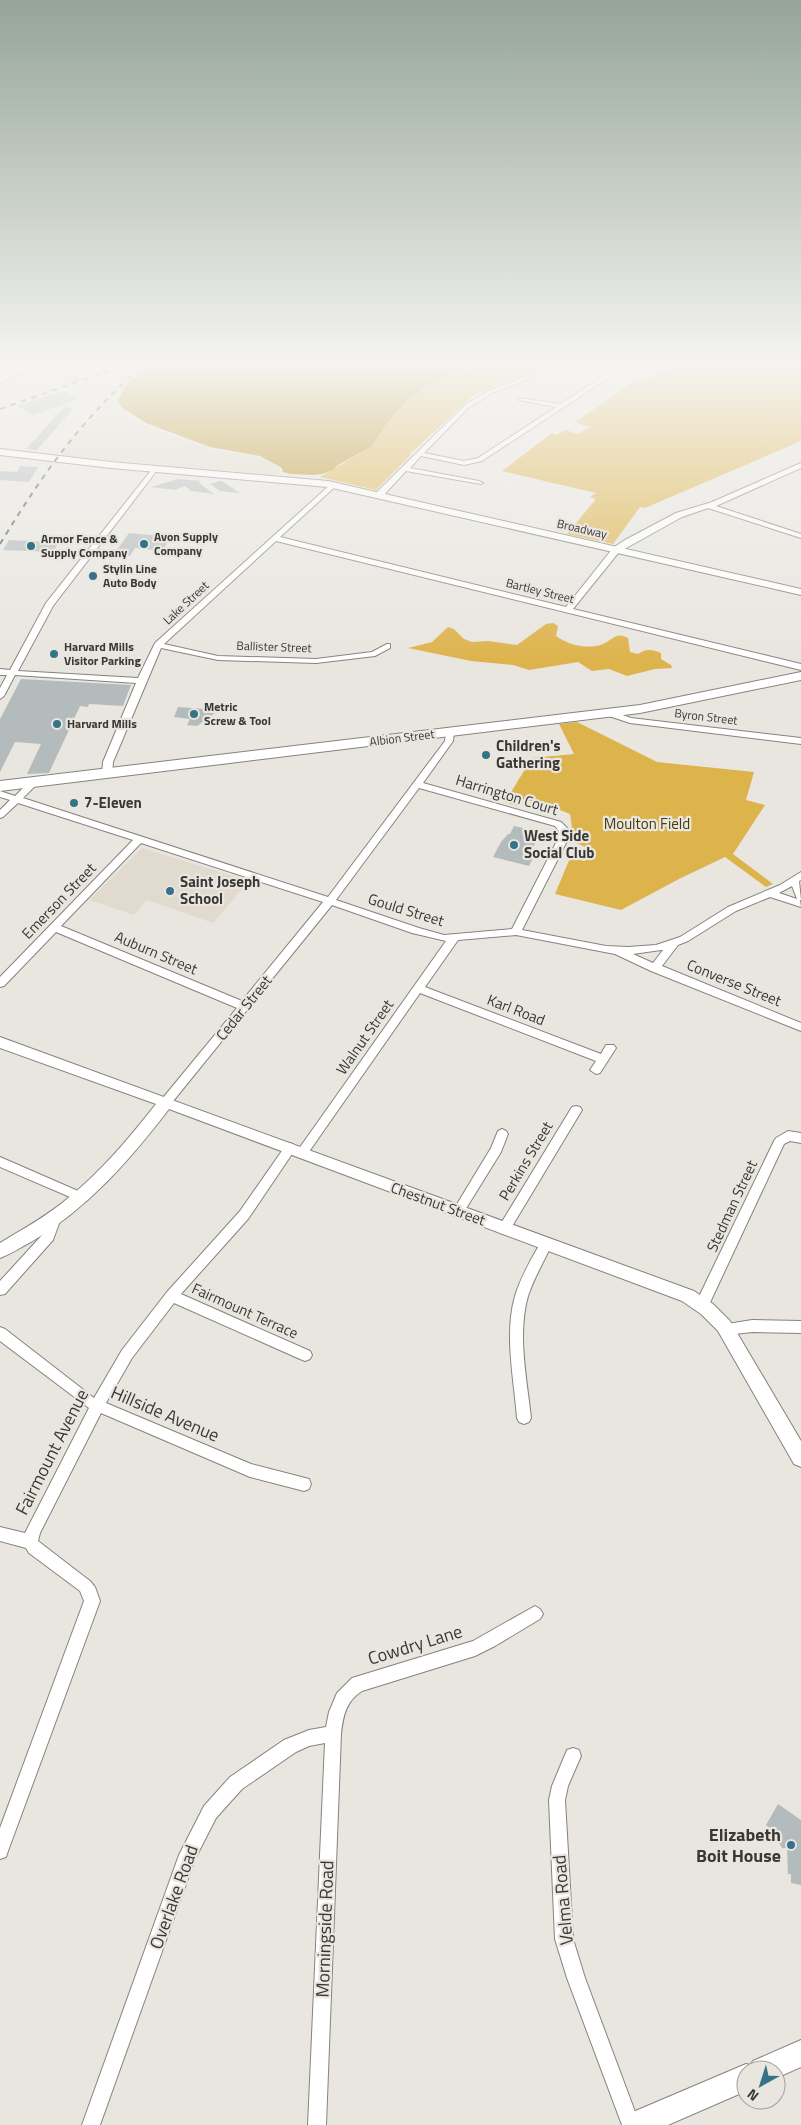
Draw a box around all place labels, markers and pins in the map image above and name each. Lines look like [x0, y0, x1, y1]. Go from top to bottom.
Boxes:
place label: Avon Supply Company [154, 527, 218, 560]
place label: Armor Fence & Supply Company [41, 529, 127, 562]
marker: Avon Supply Company [138, 538, 150, 550]
marker: Armor Fence & Supply Company [25, 540, 37, 552]
place label: Stylin Line Auto Body [103, 559, 157, 592]
marker: Stylin Line Auto Body [87, 570, 99, 582]
place label: Harvard Mills Visitor Parking [64, 637, 141, 670]
marker: Harvard Mills Visitor Parking [48, 648, 60, 660]
place label: Metric Screw & Tool [204, 697, 271, 730]
marker: Metric Screw & Tool [188, 708, 200, 720]
place label: Harvard Mills [67, 714, 137, 733]
marker: Harvard Mills [51, 718, 63, 730]
place label: Children's Gathering [496, 734, 561, 774]
marker: Children's Gathering [480, 749, 492, 761]
place label: 7-Eleven [84, 791, 142, 814]
marker: 7-Eleven [68, 797, 80, 809]
place label: West Side Social Club [524, 824, 594, 864]
marker: West Side Social Club [508, 839, 520, 851]
place label: Saint Joseph School [180, 870, 260, 910]
marker: Saint Joseph School [164, 885, 176, 897]
place label: Elizabeth Boit House [696, 1821, 781, 1869]
marker: Elizabeth Boit House [785, 1839, 797, 1851]

